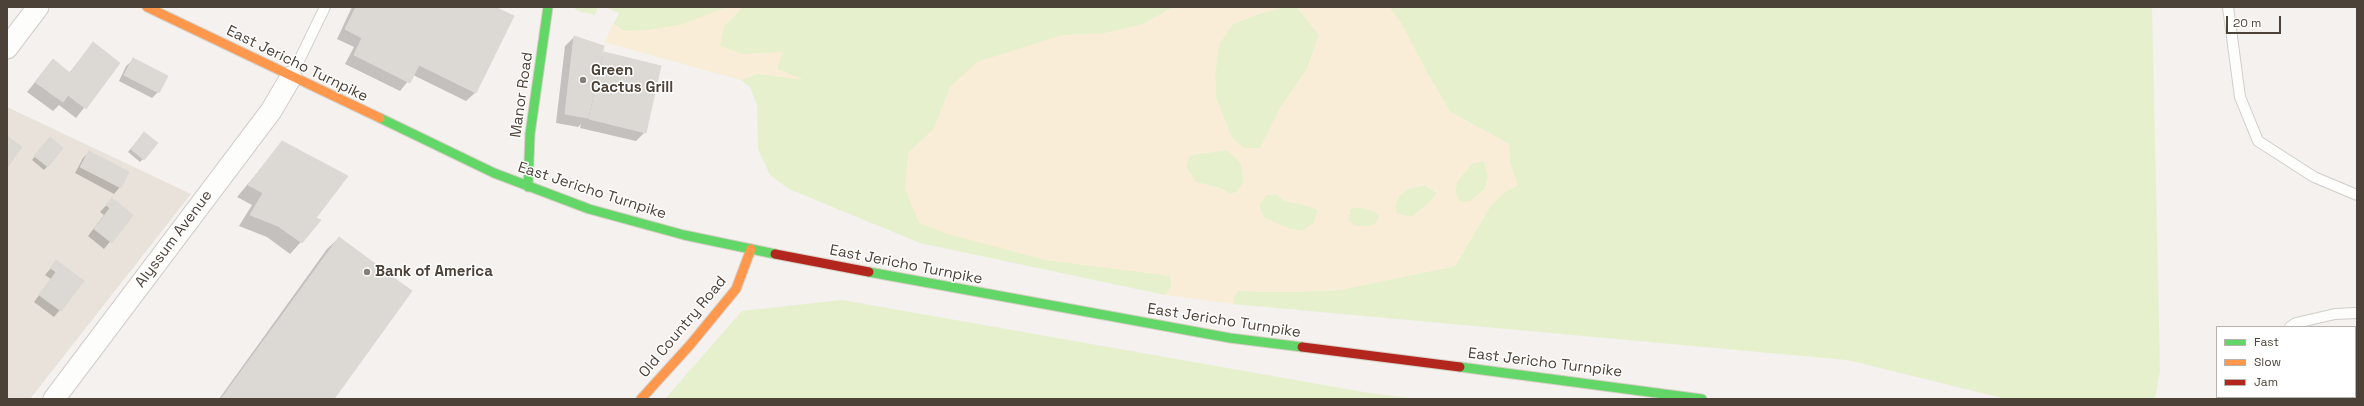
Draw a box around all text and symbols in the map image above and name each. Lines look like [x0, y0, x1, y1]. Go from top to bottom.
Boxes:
scale bar [2228, 8, 2283, 34]
text: 20 m [2233, 15, 2261, 31]
street label: East Jericho Turnpike [223, 22, 371, 106]
street label: Manor Road [507, 51, 537, 139]
place label: Green Cactus Grill [591, 62, 673, 97]
marker: Green Cactus Grill [578, 75, 588, 85]
street label: East Jericho Turnpike [515, 158, 669, 224]
street label: Alyssum Avenue [132, 187, 216, 291]
street label: East Jericho Turnpike [828, 241, 984, 289]
place label: Bank of America [375, 263, 493, 281]
marker: Bank of America [362, 267, 372, 277]
street label: Old Country Road [635, 273, 731, 381]
street label: East Jericho Turnpike [1146, 300, 1302, 342]
legend [2216, 326, 2356, 398]
text: Fast [2254, 334, 2279, 350]
street label: East Jericho Turnpike [1467, 345, 1623, 381]
text: Slow [2254, 354, 2281, 370]
text: Jam [2254, 374, 2278, 390]

